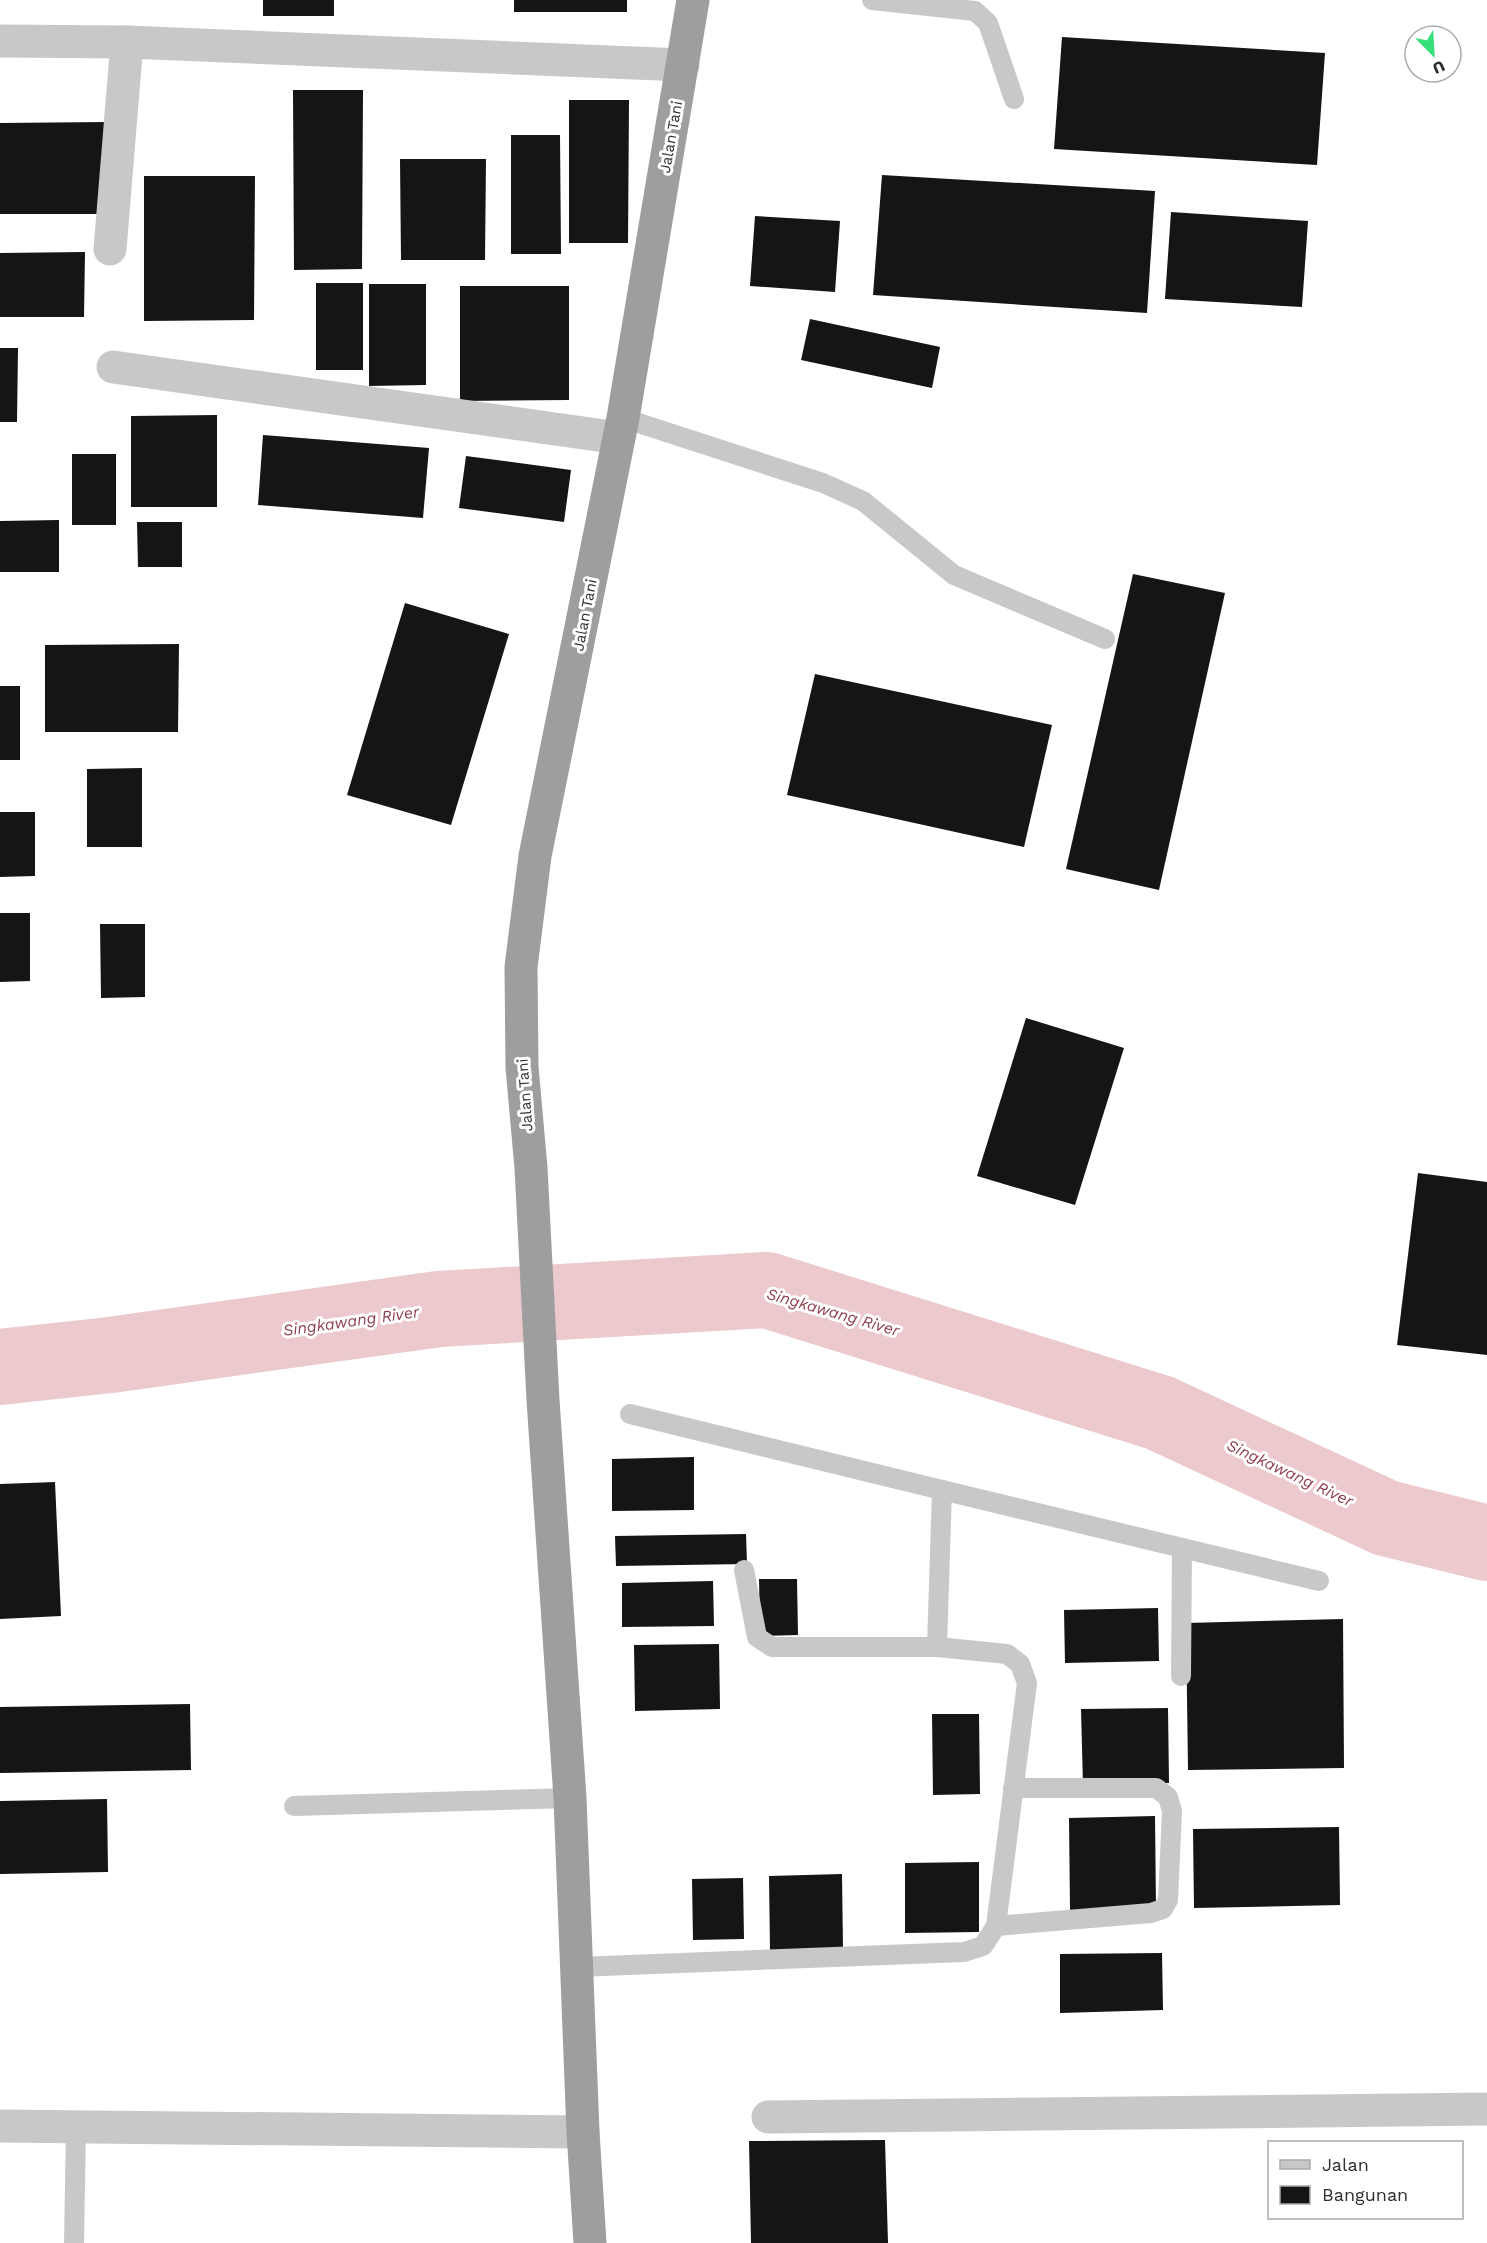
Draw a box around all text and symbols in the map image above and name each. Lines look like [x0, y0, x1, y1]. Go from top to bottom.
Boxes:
north arrow [1403, 24, 1463, 84]
text: U [1430, 56, 1448, 78]
street label: Jalan Tani [656, 99, 686, 175]
street label: Jalan Tani [569, 577, 601, 653]
street label: Jalan Tani [513, 1058, 537, 1132]
water label: Singkawang River [764, 1284, 902, 1340]
water label: Singkawang River [282, 1302, 421, 1340]
water label: Singkawang River [1224, 1435, 1357, 1511]
legend [1268, 2141, 1463, 2219]
text: Jalan [1322, 2154, 1369, 2175]
text: Bangunan [1322, 2184, 1408, 2205]

